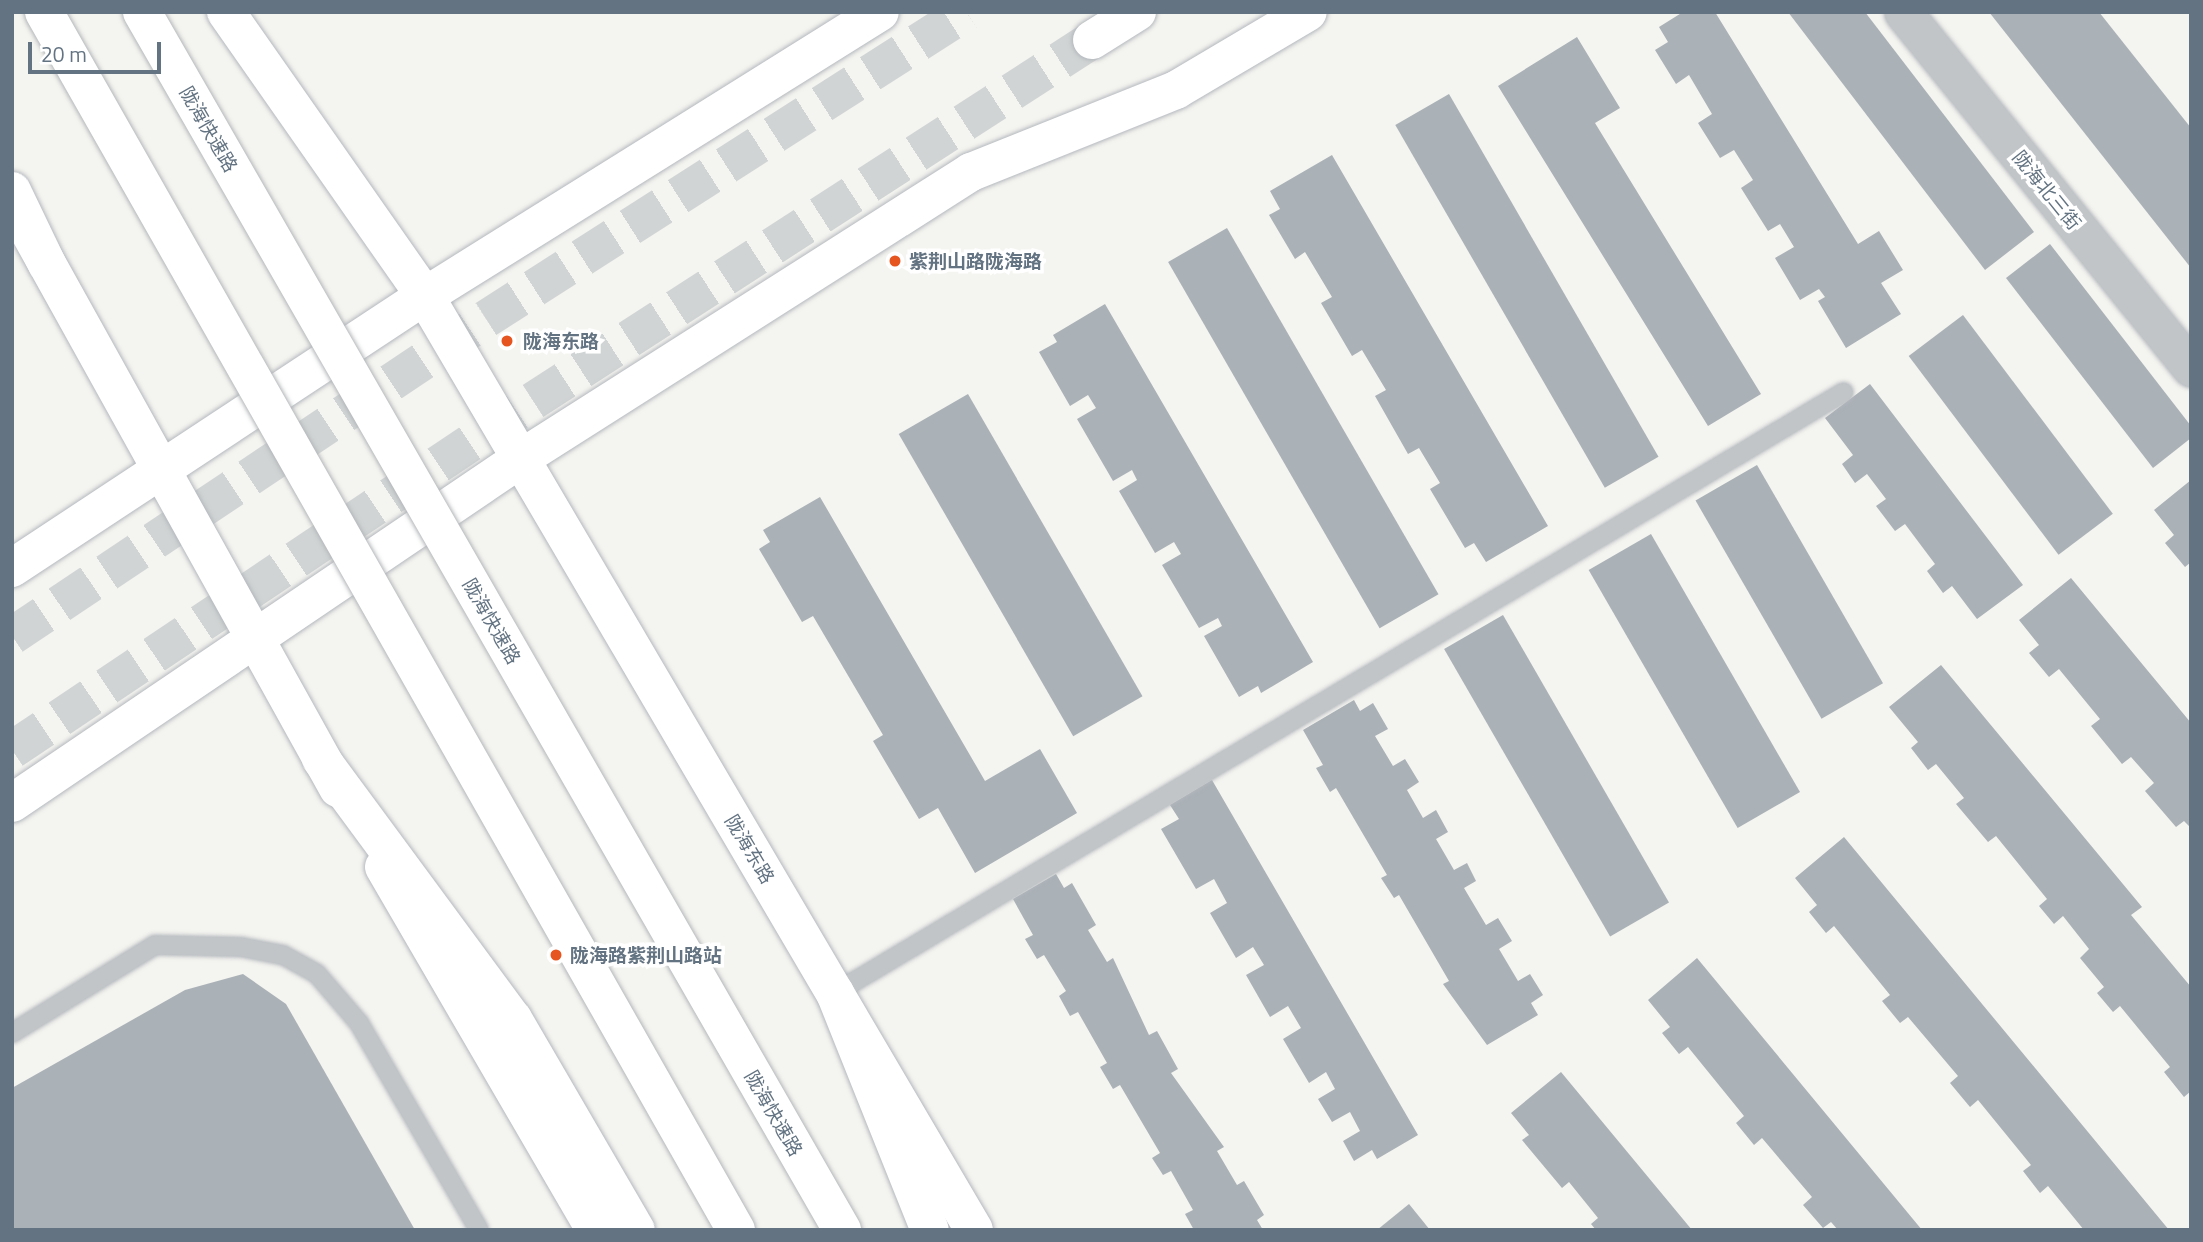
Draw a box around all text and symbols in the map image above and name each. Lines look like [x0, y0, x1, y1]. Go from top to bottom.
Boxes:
scale bar [32, 28, 164, 72]
text: 20 m [41, 38, 87, 70]
street label: 陇海快速路 [175, 82, 243, 176]
street label: 陇海北三街 [2008, 146, 2086, 234]
place label: 紫荆山路陇海路 [909, 250, 1042, 272]
marker: 紫荆山路陇海路 [887, 253, 903, 269]
place label: 陇海东路 [523, 330, 599, 352]
marker: 陇海东路 [497, 331, 517, 351]
street label: 陇海快速路 [458, 574, 526, 668]
street label: 陇海东路 [721, 811, 779, 887]
place label: 陇海路紫荆山路站 [570, 944, 722, 966]
marker: 陇海路紫荆山路站 [548, 947, 564, 963]
street label: 陇海快速路 [740, 1066, 808, 1160]

